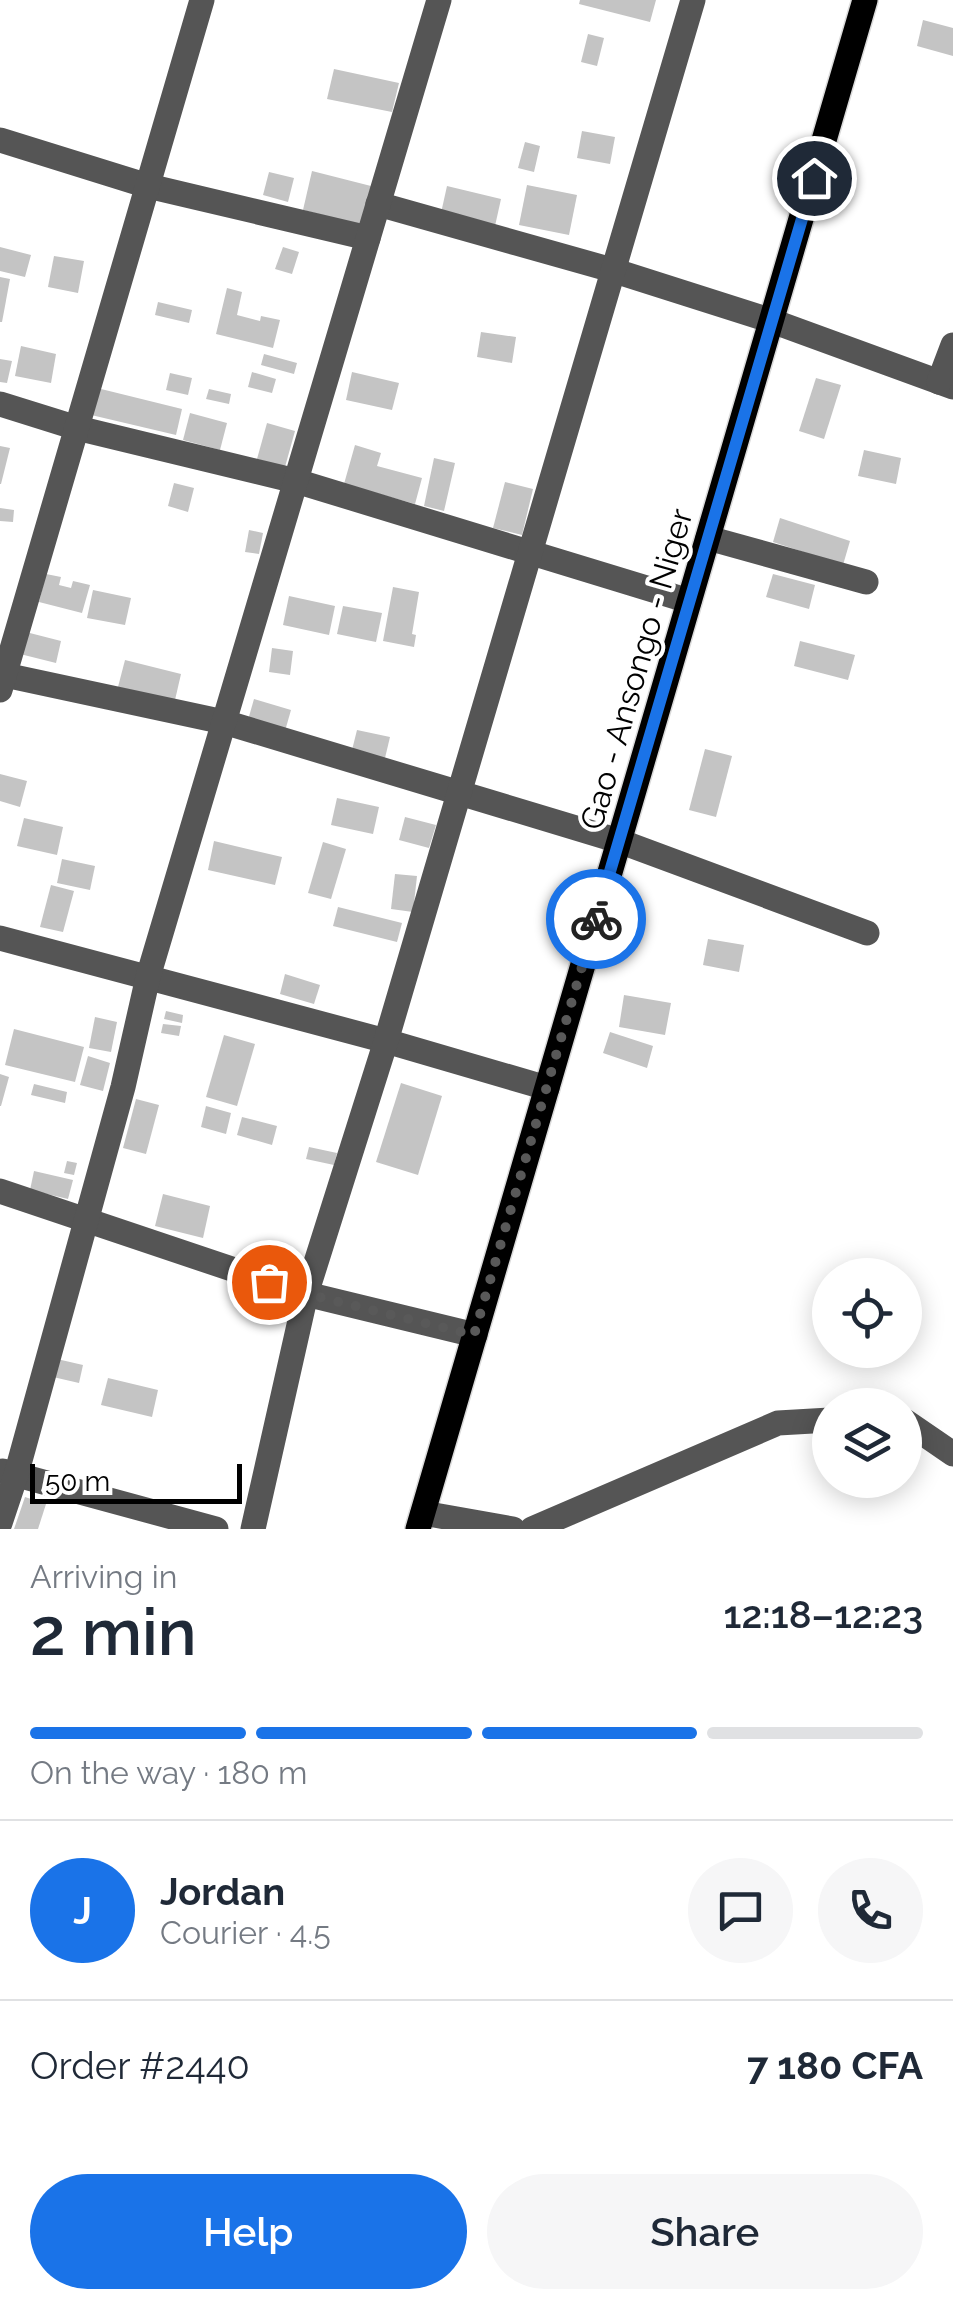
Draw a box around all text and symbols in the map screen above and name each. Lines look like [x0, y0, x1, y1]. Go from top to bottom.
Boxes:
pin [772, 136, 857, 221]
icon: home [787, 151, 842, 206]
street label: Gao - Ansongo - Niger [572, 504, 700, 834]
courier [546, 869, 646, 969]
icon: bike [569, 892, 624, 947]
pin [227, 1240, 312, 1325]
icon: bag [242, 1255, 297, 1310]
map controls [812, 1258, 922, 1498]
button: locate [812, 1258, 922, 1368]
button: layers [812, 1388, 922, 1498]
scale bar [30, 1459, 242, 1504]
text: 50 m [45, 1465, 110, 1498]
text: Arriving in [30, 1558, 177, 1595]
text: 12:18–12:23 [724, 1592, 923, 1637]
text: 2 min [30, 1594, 197, 1670]
text: On the way · 180 m [30, 1754, 307, 1791]
button: chat [688, 1858, 793, 1963]
button: phone [818, 1858, 923, 1963]
text: Jordan [160, 1869, 285, 1914]
text: J [73, 1888, 92, 1933]
text: Courier · 4.5 [160, 1914, 331, 1951]
text: Order #2440 [30, 2043, 250, 2088]
text: 7 180 CFA [747, 2043, 923, 2088]
button: Help [30, 2174, 467, 2289]
button: Share [487, 2174, 923, 2289]

